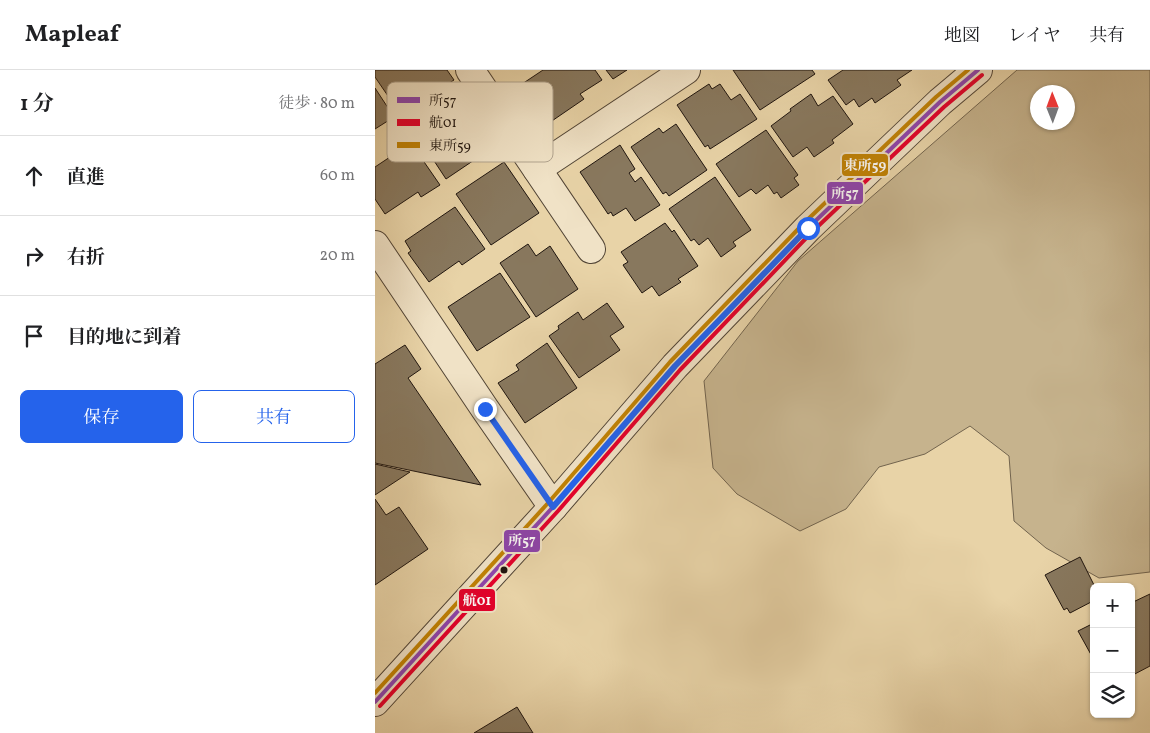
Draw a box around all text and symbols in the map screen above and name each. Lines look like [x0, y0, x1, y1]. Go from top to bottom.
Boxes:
text: Mapleaf [25, 18, 119, 52]
text: 地図 [944, 24, 980, 49]
text: レイヤ [1008, 24, 1061, 49]
text: 共有 [1089, 24, 1125, 49]
legend [387, 82, 553, 162]
north arrow [1030, 85, 1075, 130]
text: 1 分 [20, 90, 54, 119]
text: 所57 [429, 92, 457, 111]
text: 徒歩 · 80 m [278, 93, 355, 115]
text: 航01 [429, 114, 457, 133]
text: 東所59 [429, 137, 471, 156]
line badge: 東所59 [841, 153, 889, 177]
text: 東所59 [844, 157, 886, 176]
icon: ahead [20, 162, 48, 190]
text: 直進 [67, 165, 105, 191]
text: 60 m [320, 165, 355, 187]
line badge: 所57 [826, 181, 864, 205]
text: 所57 [831, 185, 859, 204]
route start [797, 217, 820, 240]
icon: right [20, 242, 48, 270]
text: 右折 [67, 245, 105, 271]
text: 20 m [320, 245, 355, 267]
icon: arrive [20, 322, 48, 350]
text: 目的地に到着 [67, 325, 181, 351]
button: 保存 [20, 390, 183, 443]
button: 共有 [193, 390, 355, 443]
route end [474, 398, 497, 421]
line badge: 所57 [503, 529, 541, 553]
text: 所57 [508, 532, 536, 551]
unlabelled marker [499, 565, 509, 575]
map controls [1090, 583, 1135, 718]
button: + [1090, 583, 1135, 628]
line badge: 航01 [458, 588, 496, 612]
text: 航01 [463, 592, 491, 611]
button: − [1090, 628, 1135, 673]
button: layers [1090, 673, 1135, 718]

